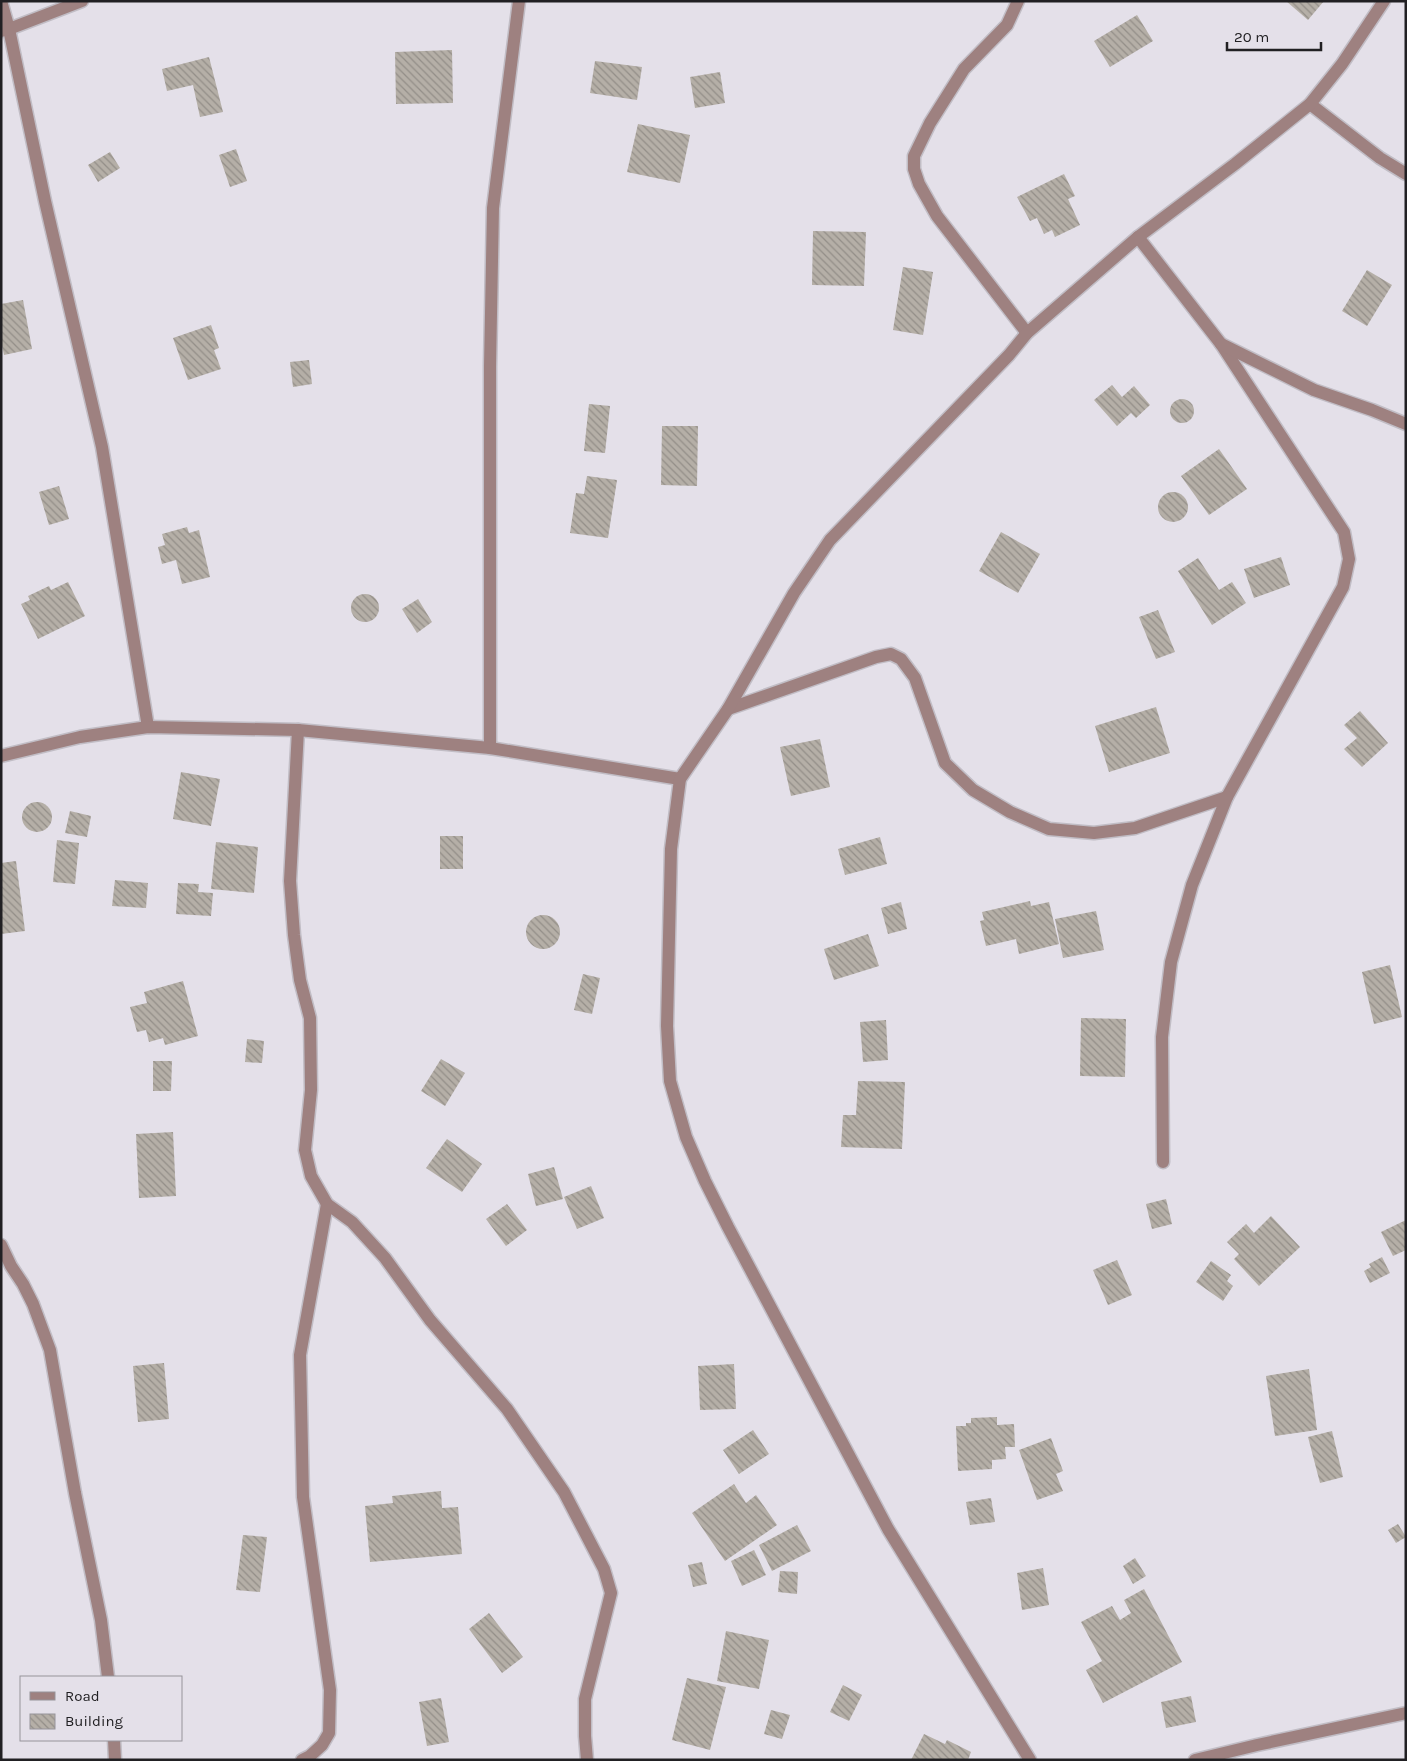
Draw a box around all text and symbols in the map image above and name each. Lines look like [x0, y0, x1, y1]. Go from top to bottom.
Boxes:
scale bar [1227, 20, 1321, 52]
text: 20 m [1234, 28, 1269, 46]
legend [20, 1676, 182, 1741]
text: Road [65, 1687, 100, 1705]
text: Building [65, 1712, 123, 1730]

